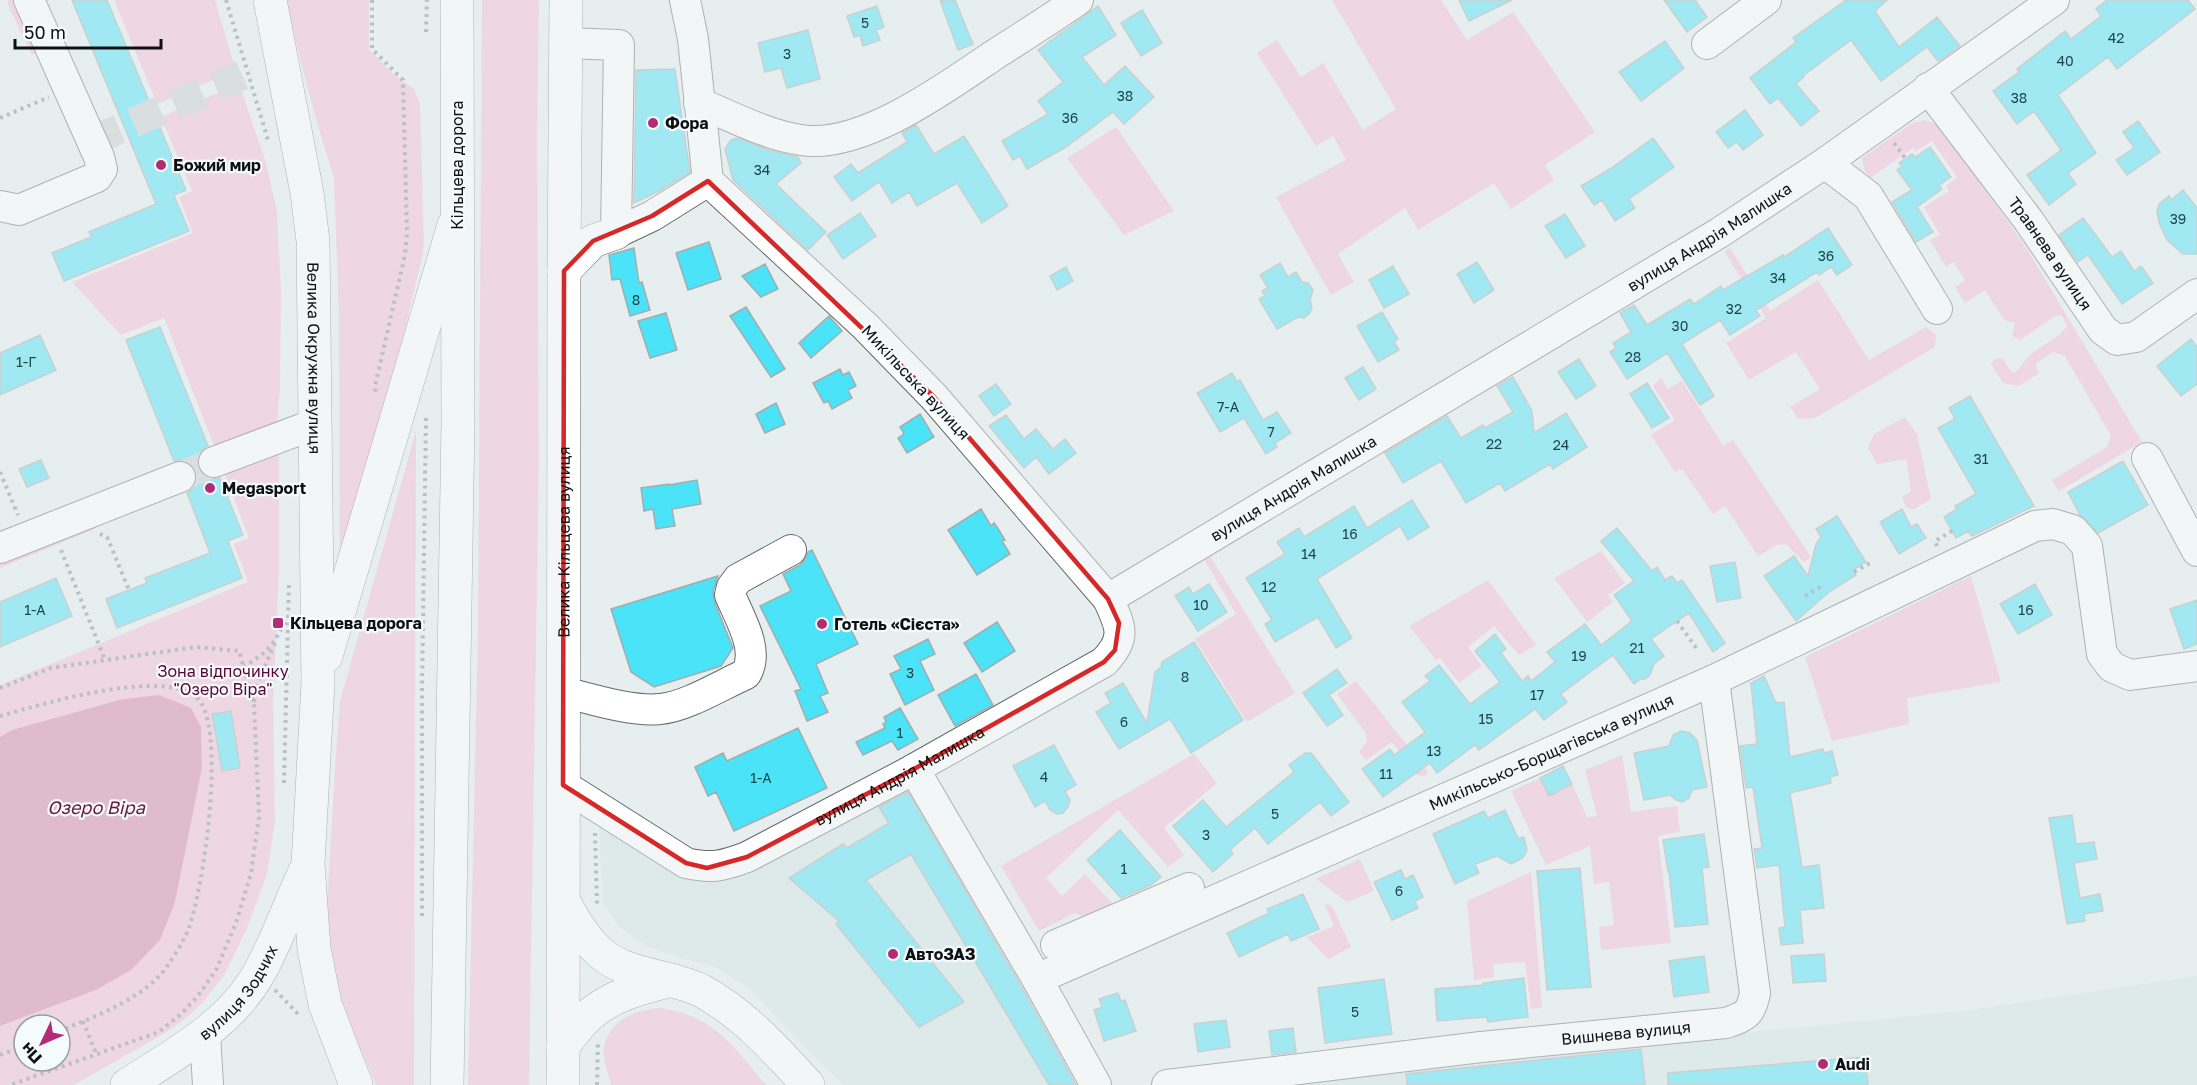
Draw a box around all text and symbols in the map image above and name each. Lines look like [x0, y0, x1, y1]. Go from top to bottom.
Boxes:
scale bar [15, 12, 160, 50]
house number: 5 [861, 14, 869, 31]
text: 50 m [24, 21, 66, 43]
house number: 42 [2108, 29, 2124, 46]
house number: 3 [783, 45, 791, 62]
house number: 40 [2056, 52, 2074, 69]
house number: 38 [1117, 87, 1133, 104]
house number: 38 [2011, 89, 2027, 106]
street label: Кільцева дорога [447, 100, 467, 230]
house number: 36 [1062, 109, 1078, 126]
place label: Фора [665, 113, 709, 133]
marker: Фора [646, 116, 660, 130]
place label: Божий мир [173, 155, 261, 175]
marker: Божий мир [154, 158, 168, 172]
house number: 34 [754, 161, 770, 178]
street label: вулиця Андрія Малишка [1623, 178, 1795, 296]
street label: Травнева вулиця [2004, 193, 2097, 314]
house number: 39 [2170, 210, 2186, 227]
house number: 36 [1818, 247, 1834, 264]
street label: Велика Окружна вулиця [303, 262, 325, 454]
house number: 34 [1770, 269, 1786, 286]
house number: 8 [632, 291, 640, 308]
house number: 32 [1726, 300, 1742, 317]
house number: 30 [1672, 317, 1688, 334]
street label: Микільська вулиця [858, 320, 974, 444]
house number: 28 [1625, 348, 1641, 365]
house number: 1-Г [16, 353, 36, 370]
house number: 7-А [1217, 398, 1240, 415]
house number: 7 [1267, 423, 1275, 440]
street label: вулиця Андрія Малишка [1207, 431, 1380, 545]
house number: 22 [1486, 435, 1502, 452]
house number: 24 [1553, 436, 1569, 453]
street label: Велика Кільцева вулиця [554, 446, 574, 638]
house number: 31 [1974, 450, 1989, 467]
place label: Megasport [222, 478, 306, 498]
marker: Megasport [203, 481, 217, 495]
house number: 16 [1342, 525, 1358, 542]
house number: 14 [1301, 545, 1317, 562]
house number: 12 [1262, 578, 1276, 595]
house number: 10 [1193, 596, 1209, 613]
house number: 1-А [24, 601, 46, 618]
house number: 16 [2018, 601, 2034, 618]
place label: Кільцева дорога [290, 613, 422, 633]
place label: Готель «Сієста» [834, 614, 960, 634]
marker: Кільцева дорога [271, 616, 285, 630]
marker: Готель «Сієста» [815, 617, 829, 631]
house number: 21 [1630, 639, 1645, 656]
house number: 19 [1571, 647, 1587, 664]
park label: Зона відпочинку "Озеро Віра" [157, 661, 289, 699]
house number: 3 [906, 664, 914, 681]
house number: 8 [1181, 668, 1189, 685]
house number: 17 [1530, 686, 1544, 703]
street label: Микільсько-Борщагівська вулиця [1426, 689, 1676, 815]
house number: 15 [1479, 710, 1493, 727]
house number: 6 [1120, 713, 1128, 730]
street label: вулиця Андрія Малишка [811, 721, 988, 830]
house number: 1 [897, 724, 904, 741]
house number: 13 [1427, 742, 1441, 759]
house number: 11 [1379, 765, 1393, 782]
house number: 4 [1040, 768, 1048, 785]
house number: 1-А [750, 769, 772, 786]
water label: Озеро Віра [47, 796, 146, 818]
house number: 5 [1271, 805, 1279, 822]
house number: 3 [1202, 826, 1210, 843]
house number: 1 [1121, 860, 1128, 877]
house number: 6 [1395, 882, 1403, 899]
street label: вулиця Зодчих [195, 942, 282, 1044]
place label: АвтоЗАЗ [905, 944, 976, 964]
marker: АвтоЗАЗ [886, 947, 900, 961]
house number: 5 [1351, 1003, 1359, 1020]
north arrow [12, 1013, 72, 1073]
street label: Вишнева вулиця [1560, 1016, 1692, 1049]
text: Пн [16, 1039, 46, 1068]
place label: Audi [1835, 1054, 1870, 1074]
marker: Audi [1816, 1057, 1830, 1071]

